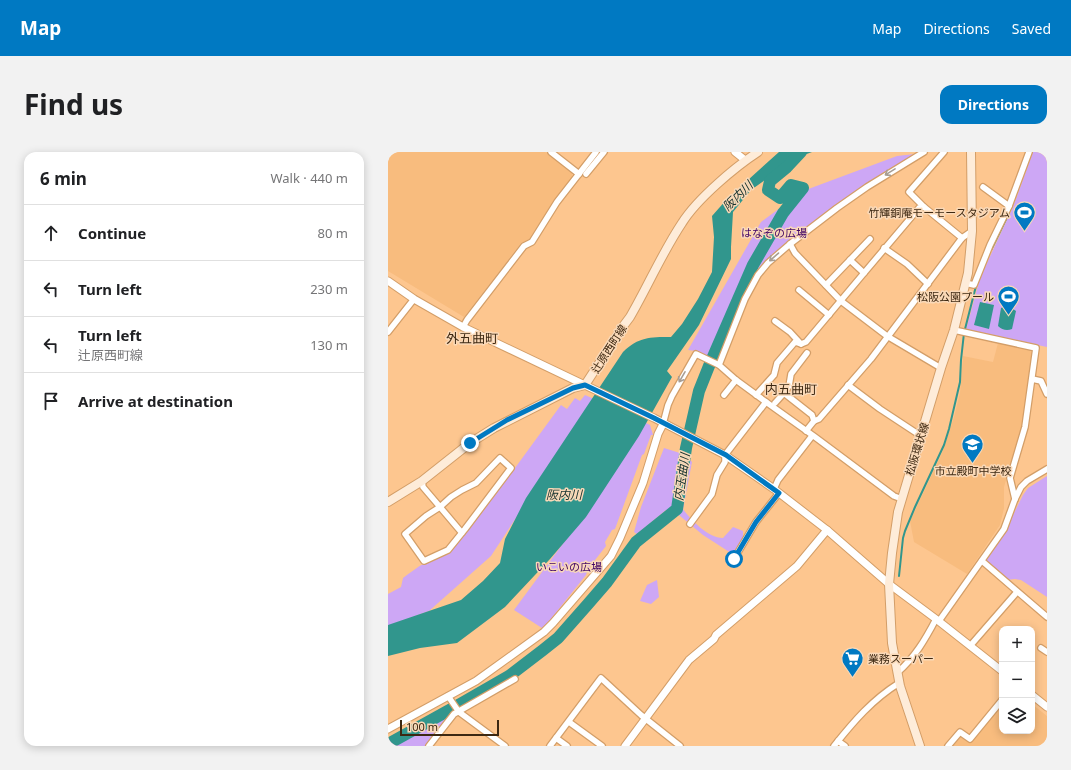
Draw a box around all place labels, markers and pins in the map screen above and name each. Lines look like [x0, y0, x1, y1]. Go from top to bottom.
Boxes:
sports icon: 竹輝銅庵モーモースタジアム [1012, 200, 1038, 233]
place label: 竹輝銅庵モーモースタジアム [868, 205, 1010, 220]
sports icon: 松阪公園プール [996, 284, 1022, 317]
place label: 松阪公園プール [917, 289, 994, 304]
school or university icon: 市立殿町中学校 [960, 432, 986, 465]
place label: 市立殿町中学校 [935, 463, 1012, 478]
supermarket icon: 業務スーパー [839, 646, 865, 679]
place label: 業務スーパー [868, 651, 934, 666]

